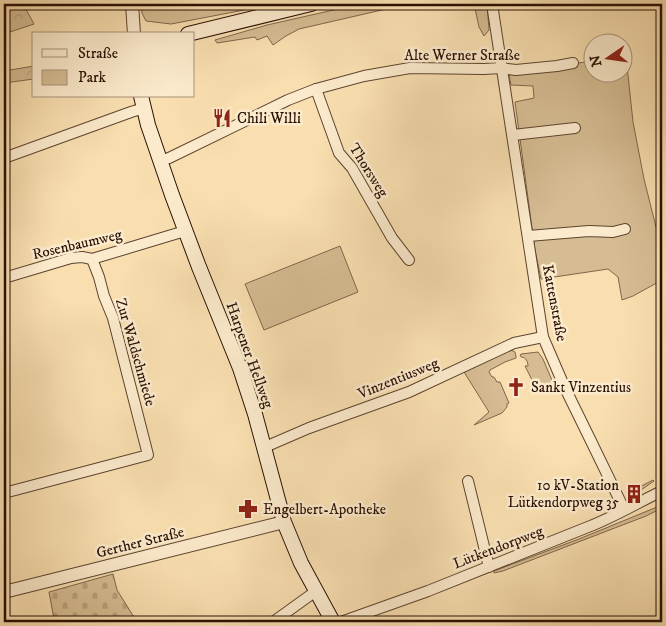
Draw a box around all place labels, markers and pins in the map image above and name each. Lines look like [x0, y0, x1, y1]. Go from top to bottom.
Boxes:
restaurant icon: Chili Willi [211, 107, 233, 129]
place label: Chili Willi [237, 109, 301, 128]
church icon: Sankt Vinzentius [505, 376, 527, 398]
place label: Sankt Vinzentius [531, 378, 631, 397]
place label: 10 kV-Station Lütkendorpweg 35 [508, 476, 620, 512]
building icon: 10 kV-Station Lütkendorpweg 35 [623, 483, 645, 505]
pharmacy icon: Engelbert-Apotheke [237, 498, 259, 520]
place label: Engelbert-Apotheke [263, 500, 386, 519]

